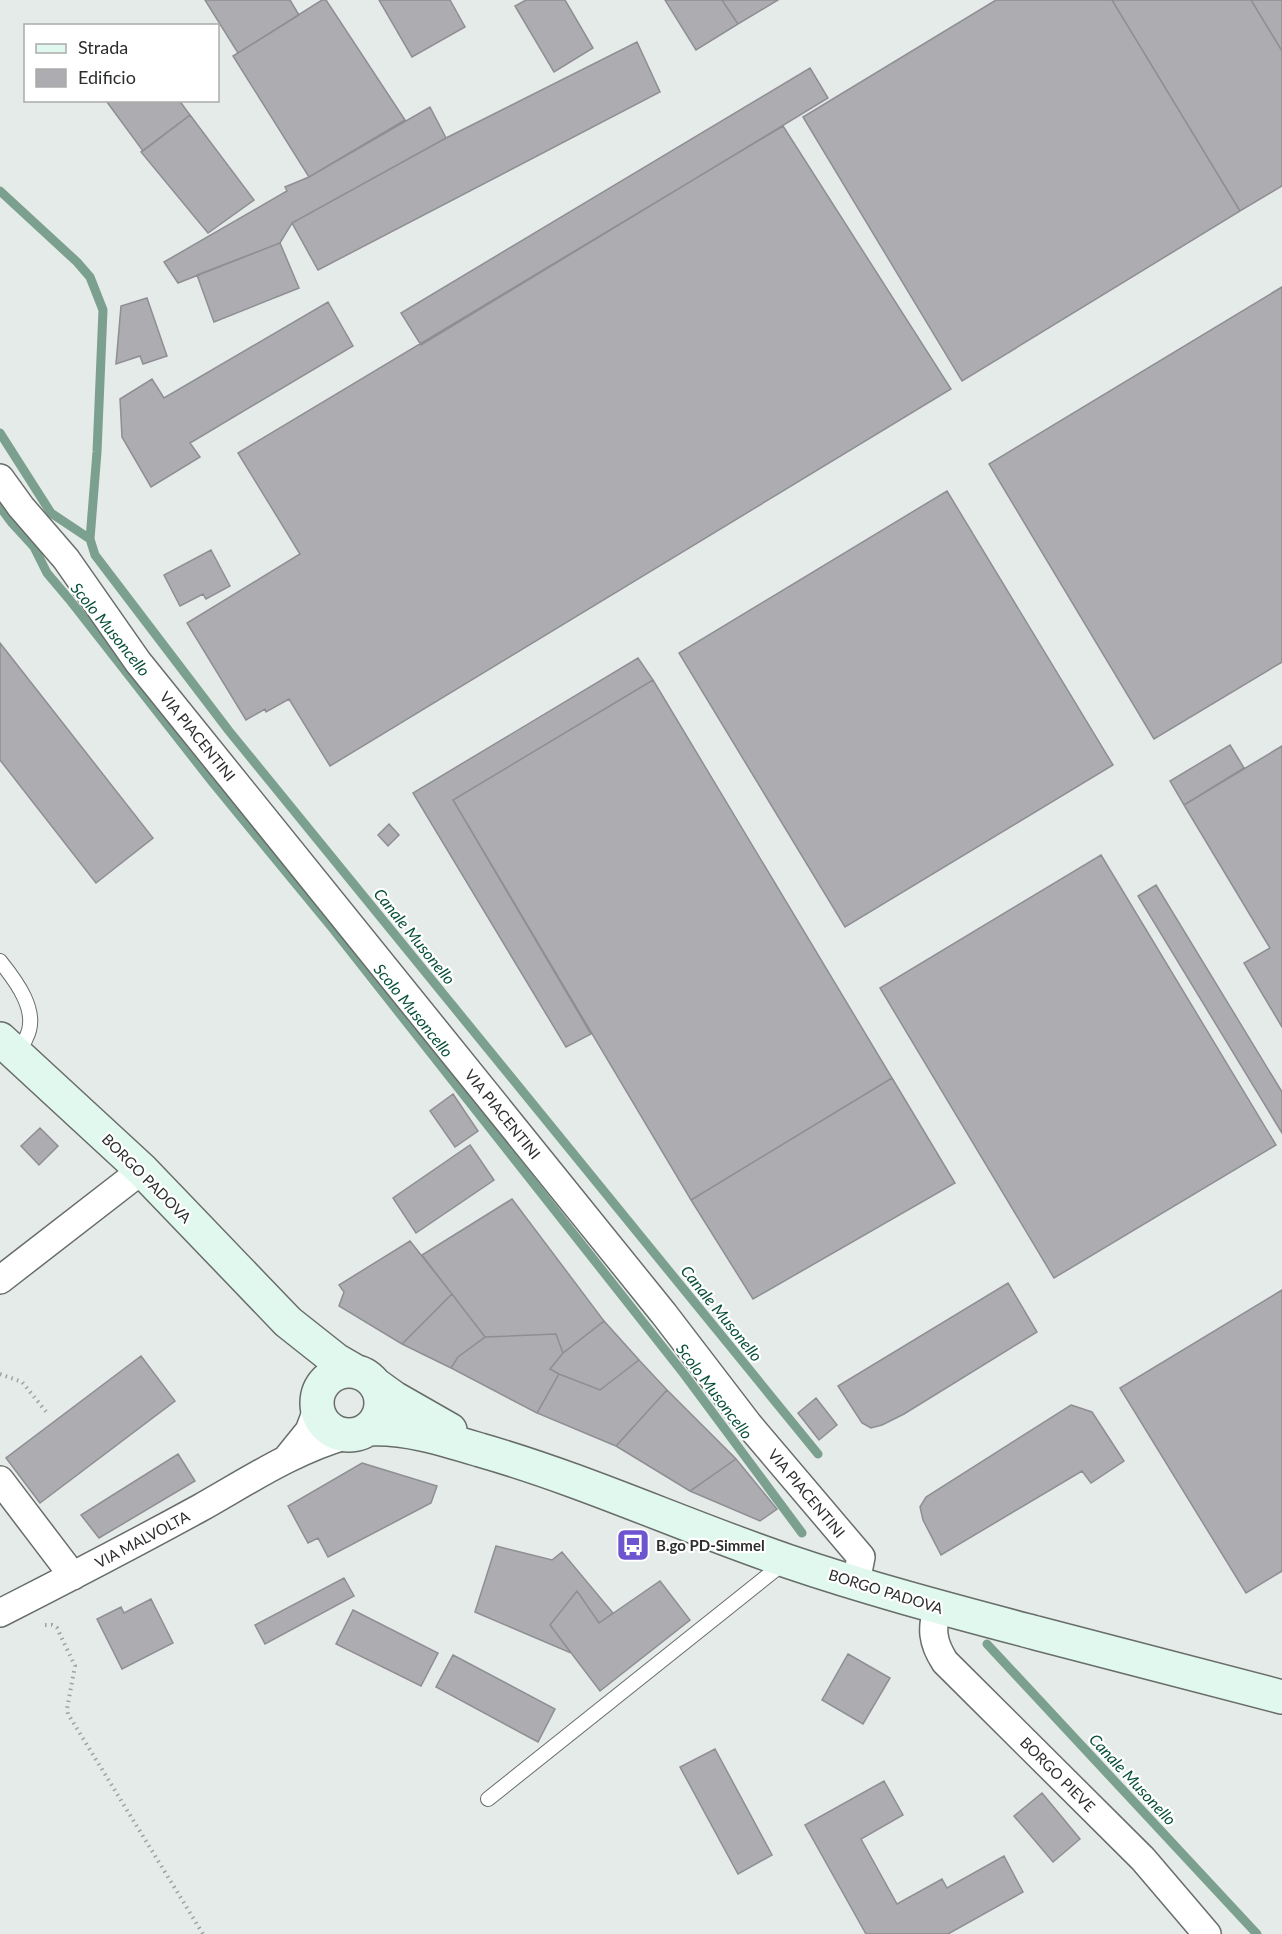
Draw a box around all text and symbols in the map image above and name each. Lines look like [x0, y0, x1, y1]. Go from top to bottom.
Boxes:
legend [24, 24, 219, 102]
text: Strada [78, 36, 128, 58]
text: Edificio [78, 66, 136, 88]
water label: Scolo Musoncello [68, 578, 154, 680]
street label: VIA PIACENTINI [156, 688, 240, 784]
water label: Canale Musonello [370, 884, 460, 988]
water label: Scolo Musoncello [371, 959, 457, 1061]
street label: VIA PIACENTINI [461, 1066, 545, 1162]
street label: BORGO PADOVA [99, 1130, 196, 1227]
water label: Canale Musonello [677, 1261, 767, 1365]
water label: Scolo Musoncello [673, 1339, 757, 1443]
street label: VIA PIACENTINI [765, 1445, 849, 1541]
street label: VIA MALVOLTA [92, 1506, 193, 1571]
bus stop icon: B.go PD-Simmel [615, 1527, 651, 1563]
place label: B.go PD-Simmel [656, 1536, 765, 1554]
street label: BORGO PADOVA [827, 1565, 946, 1617]
water label: Canale Musonello [1086, 1729, 1180, 1829]
street label: BORGO PIEVE [1017, 1733, 1099, 1815]

